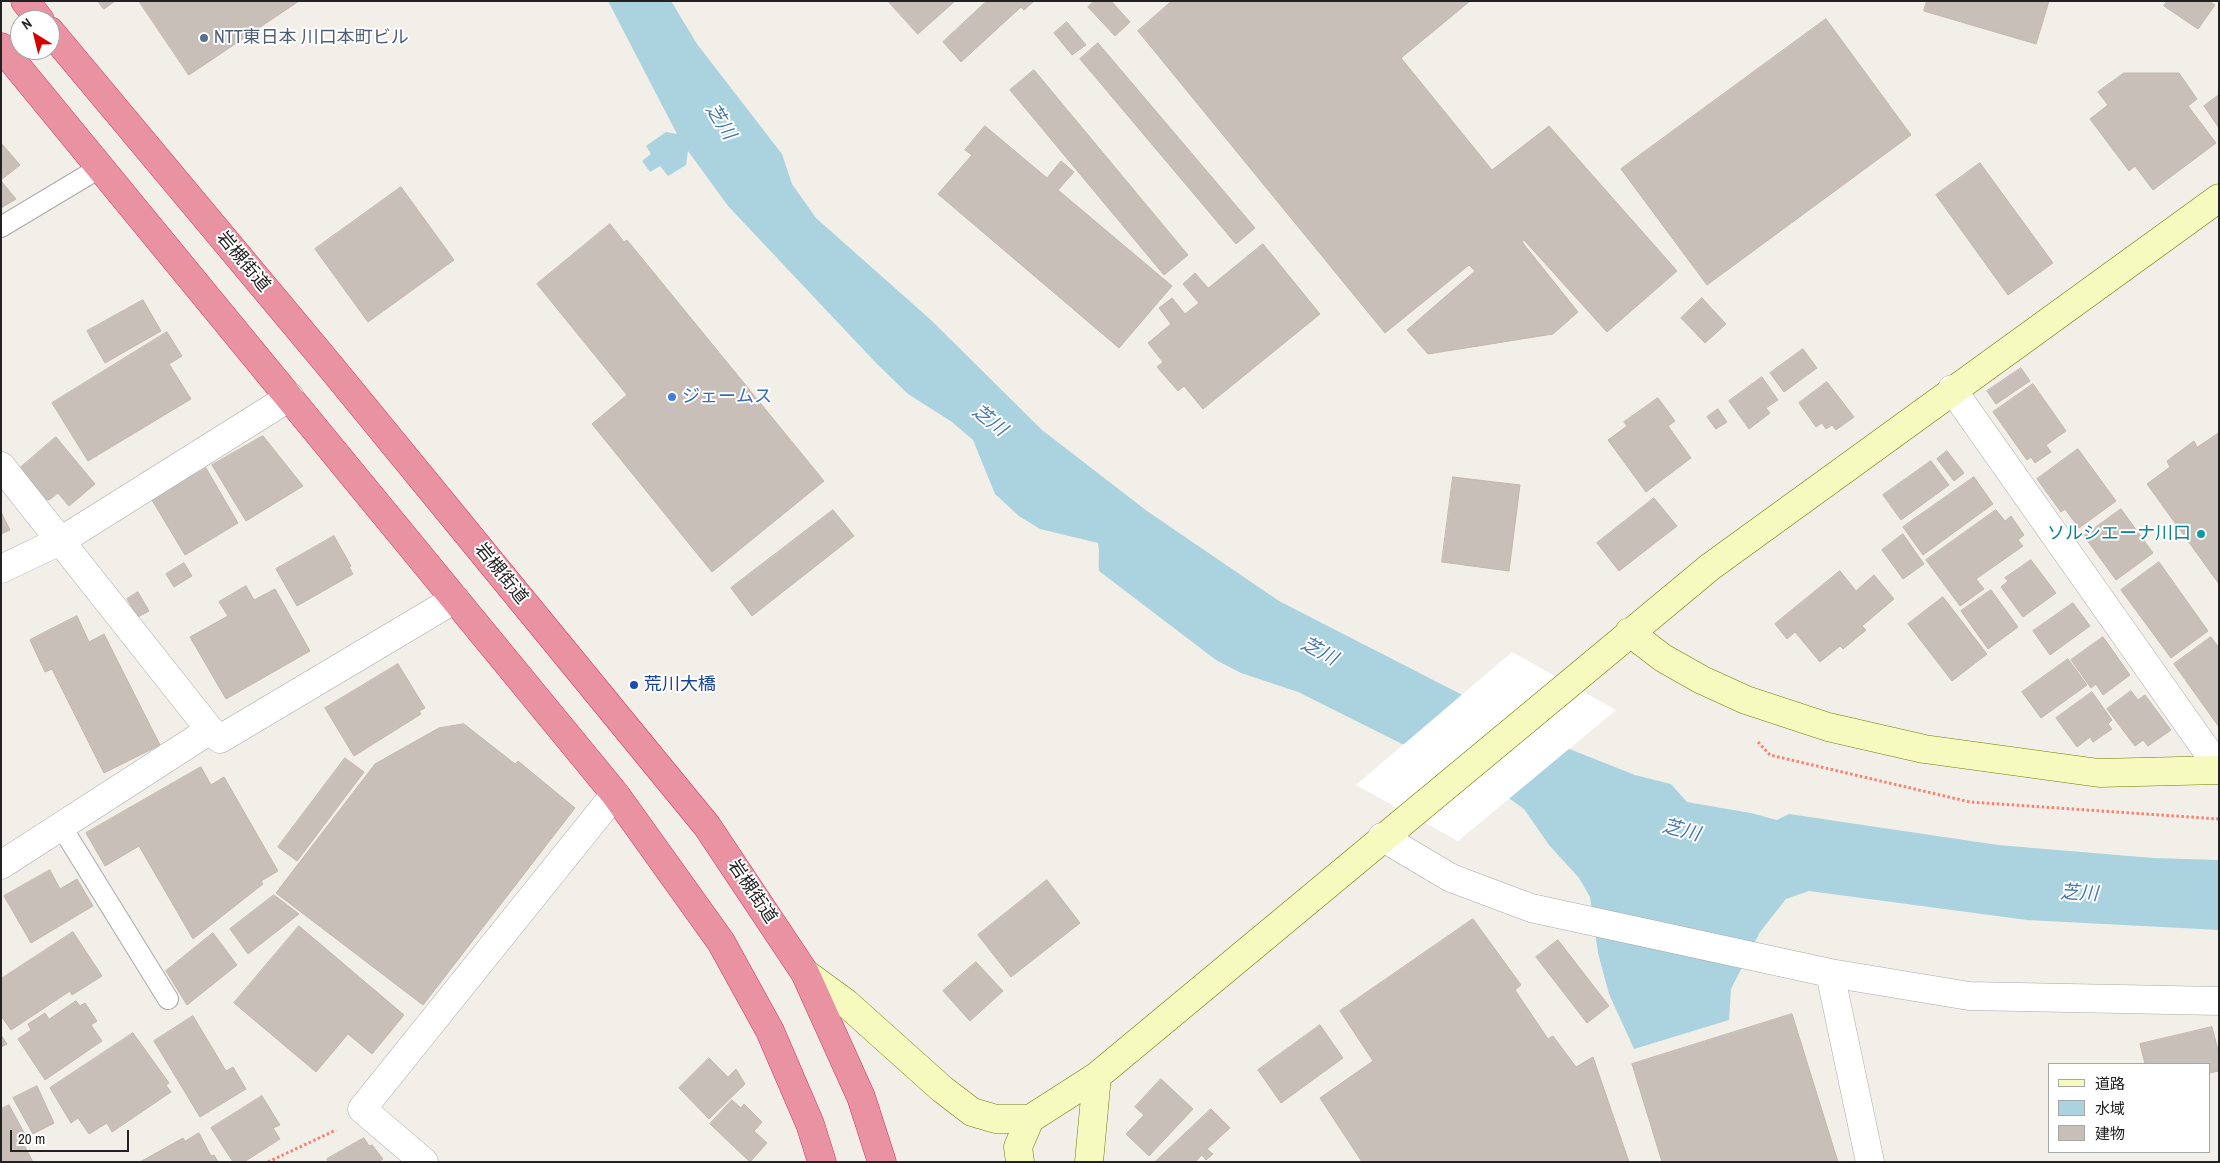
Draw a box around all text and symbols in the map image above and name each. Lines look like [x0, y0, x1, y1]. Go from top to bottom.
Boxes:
north arrow [10, 10, 60, 60]
text: N [18, 14, 35, 33]
place label: NTT東日本 川口本町ビル [214, 27, 409, 49]
marker: NTT東日本 川口本町ビル [198, 32, 210, 44]
water label: 芝川 [700, 100, 740, 144]
street label: 岩槻街道 [212, 227, 274, 297]
place label: ジェームス [682, 386, 772, 408]
marker: ジェームス [666, 391, 678, 403]
water label: 芝川 [967, 400, 1011, 442]
place label: ソルシエーナ川口 [2047, 523, 2191, 545]
marker: ソルシエーナ川口 [2195, 528, 2207, 540]
street label: 岩槻街道 [470, 539, 532, 609]
water label: 芝川 [1297, 633, 1341, 671]
place label: 荒川大橋 [644, 674, 716, 696]
marker: 荒川大橋 [628, 679, 640, 691]
water label: 芝川 [1660, 815, 1702, 847]
street label: 岩槻街道 [723, 856, 781, 928]
water label: 芝川 [2059, 882, 2099, 906]
legend [2048, 1063, 2210, 1153]
text: 道路 [2095, 1073, 2125, 1094]
text: 水域 [2095, 1098, 2125, 1119]
scale bar [12, 1120, 131, 1152]
text: 建物 [2095, 1123, 2125, 1144]
text: 20 m [18, 1128, 45, 1149]

